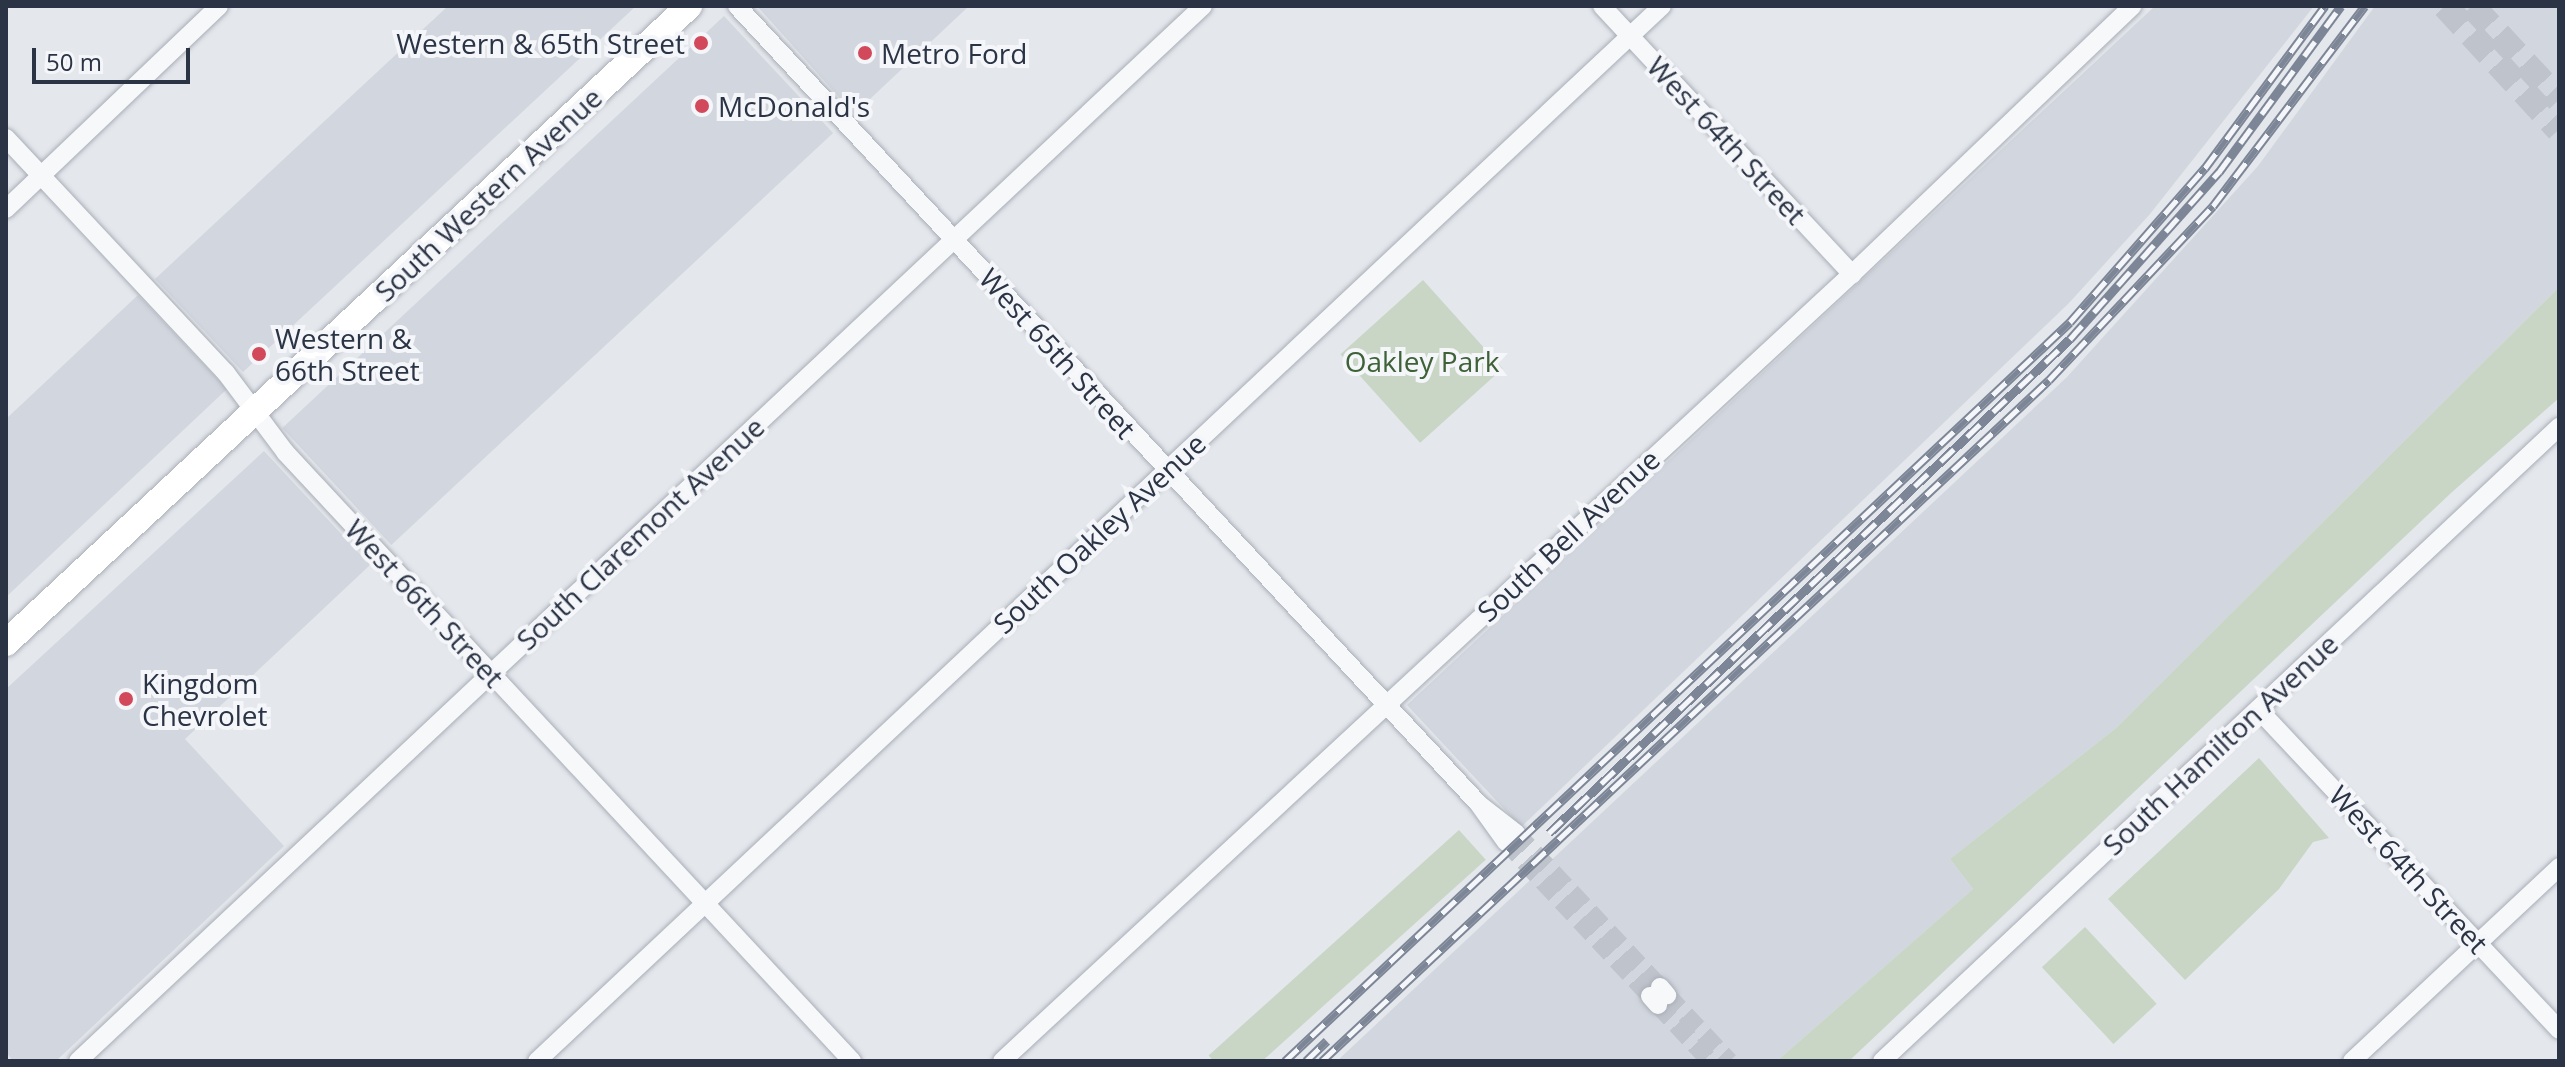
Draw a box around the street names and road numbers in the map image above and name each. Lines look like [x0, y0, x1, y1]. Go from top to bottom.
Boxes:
street label: West 64th Street [1641, 49, 1813, 231]
street label: South Western Avenue [368, 80, 608, 308]
street label: West 65th Street [973, 261, 1143, 445]
street label: South Claremont Avenue [509, 410, 771, 656]
street label: South Oakley Avenue [986, 426, 1212, 640]
street label: South Bell Avenue [1470, 442, 1666, 628]
street label: West 66th Street [339, 512, 511, 694]
street label: South Hamilton Avenue [2096, 626, 2344, 862]
street label: West 64th Street [2323, 778, 2495, 960]

